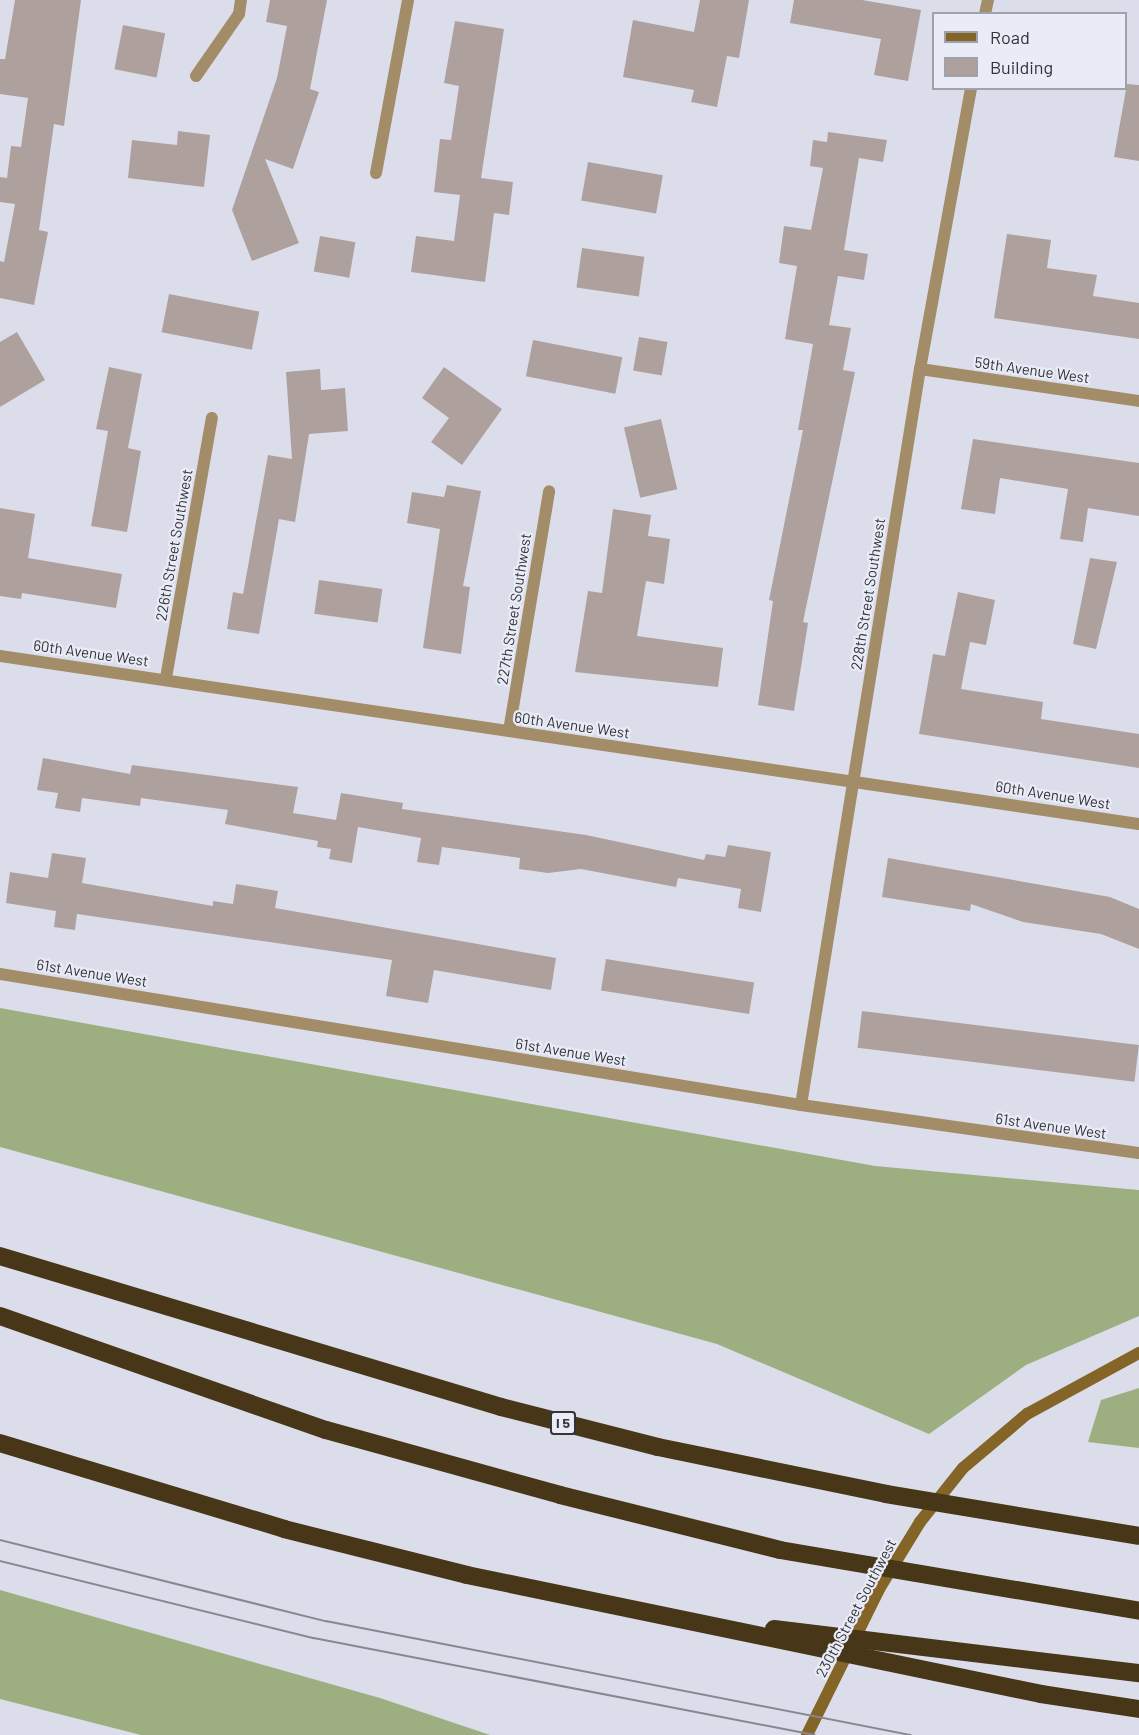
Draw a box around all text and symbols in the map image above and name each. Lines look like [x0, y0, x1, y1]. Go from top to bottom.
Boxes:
legend [932, 12, 1127, 90]
text: Road [990, 26, 1030, 48]
text: Building [990, 56, 1053, 78]
street label: 59th Avenue West [973, 353, 1091, 387]
street label: 226th Street Southwest [152, 468, 196, 622]
street label: 228th Street Southwest [847, 517, 889, 671]
street label: 227th Street Southwest [493, 532, 535, 686]
street label: 60th Avenue West [32, 636, 150, 670]
street label: 60th Avenue West [513, 708, 631, 742]
street label: 60th Avenue West [994, 777, 1112, 813]
street label: 61st Avenue West [35, 955, 149, 991]
street label: 61st Avenue West [514, 1034, 628, 1070]
street label: 61st Avenue West [994, 1109, 1108, 1143]
road number: I 5 [550, 1412, 576, 1434]
street label: 230th Street Southwest [812, 1536, 900, 1680]

